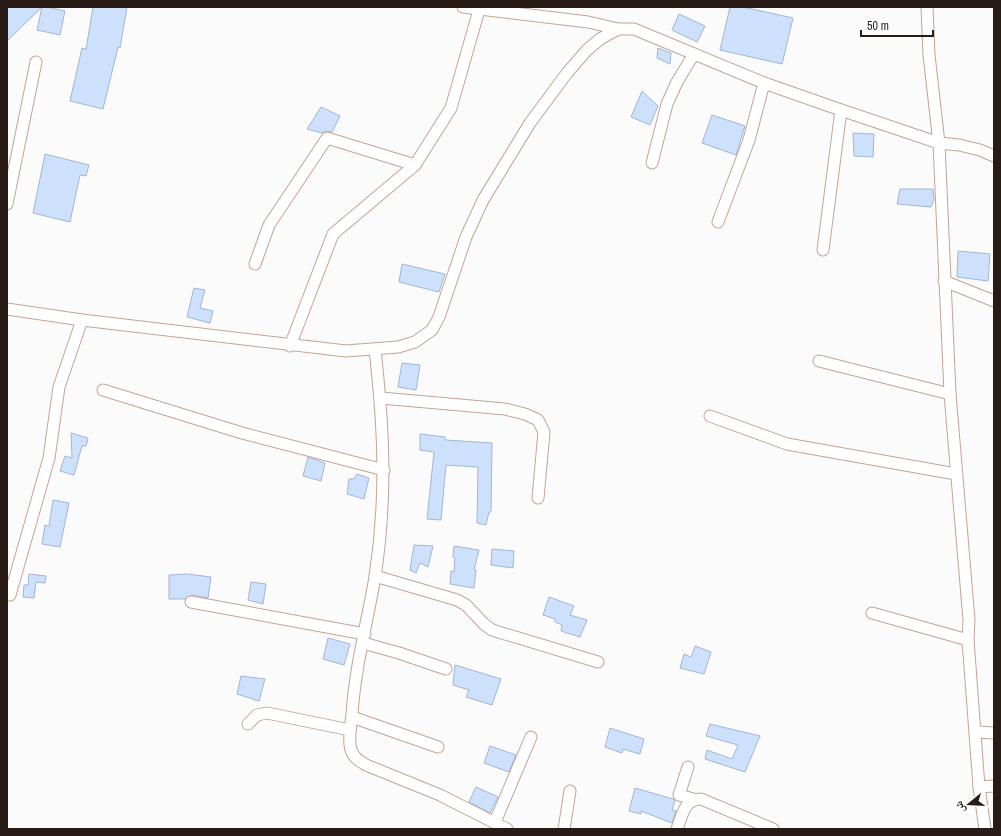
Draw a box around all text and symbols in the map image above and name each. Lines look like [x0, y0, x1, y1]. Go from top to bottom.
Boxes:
scale bar [861, 12, 933, 38]
text: 50 m [867, 18, 889, 34]
north arrow [949, 784, 989, 824]
text: ش [951, 799, 969, 815]

